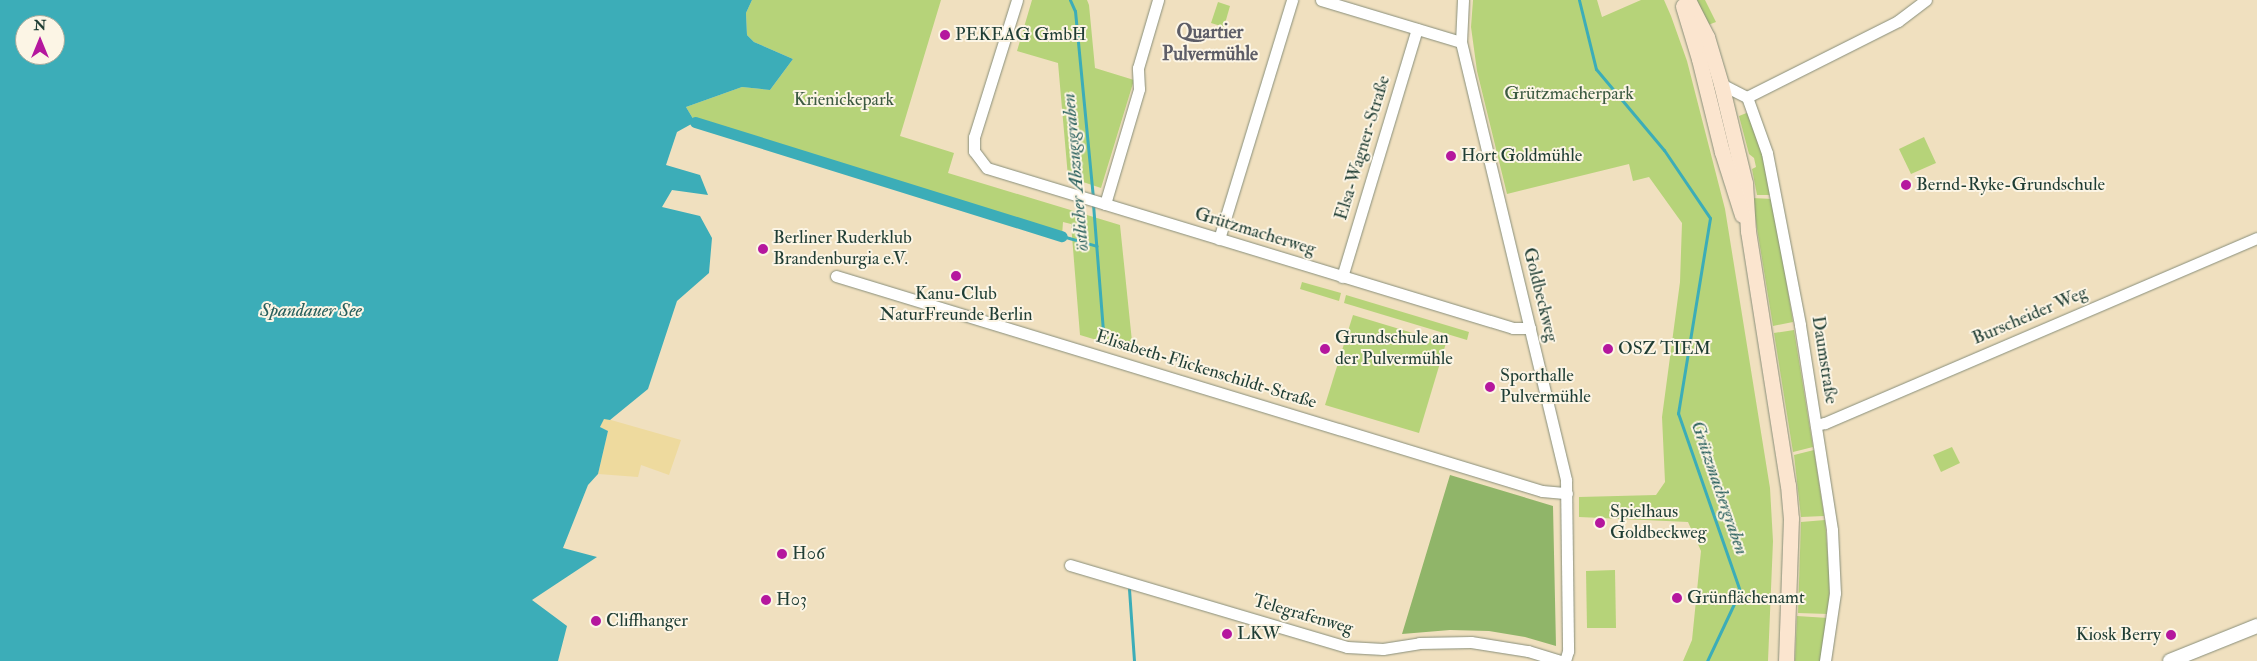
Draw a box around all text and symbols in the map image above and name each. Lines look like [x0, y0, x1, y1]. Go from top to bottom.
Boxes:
north arrow [15, 15, 65, 65]
text: N [34, 17, 46, 34]
district label: Quartier Pulvermühle [1162, 22, 1258, 66]
place label: PEKEAG GmbH [955, 24, 1086, 46]
marker: PEKEAG GmbH [939, 29, 951, 41]
street label: Elsa-Wagner-Straße [1331, 73, 1395, 223]
park label: Grützmacherpark [1504, 83, 1634, 105]
park label: Krienickepark [794, 89, 894, 111]
water label: östlicher Abzugsgraben [1058, 92, 1094, 252]
place label: Hort Goldmühle [1461, 145, 1582, 167]
marker: Hort Goldmühle [1445, 150, 1457, 162]
place label: Bernd-Ryke-Grundschule [1916, 174, 2105, 196]
marker: Bernd-Ryke-Grundschule [1900, 179, 1912, 191]
street label: Grützmacherweg [1192, 203, 1318, 261]
place label: Berliner Ruderklub Brandenburgia e.V. [773, 228, 912, 270]
marker: Berliner Ruderklub Brandenburgia e.V. [757, 243, 769, 255]
street label: Goldbeckweg [1518, 246, 1562, 344]
marker: Kanu-Club NaturFreunde Berlin [950, 270, 962, 282]
street label: Burscheider Weg [1969, 282, 2091, 350]
place label: Kanu-Club NaturFreunde Berlin [879, 284, 1033, 326]
water label: Spandauer See [260, 300, 362, 322]
street label: Daumstraße [1806, 315, 1842, 405]
street label: Elisabeth-Flickenschildt-Straße [1093, 326, 1319, 414]
place label: Grundschule an der Pulvermühle [1335, 328, 1453, 370]
place label: OSZ TIEM [1618, 338, 1711, 360]
marker: Grundschule an der Pulvermühle [1319, 343, 1331, 355]
marker: OSZ TIEM [1602, 343, 1614, 355]
place label: Sporthalle Pulvermühle [1500, 366, 1591, 408]
marker: Sporthalle Pulvermühle [1484, 381, 1496, 393]
water label: Grützmachergraben [1685, 418, 1753, 558]
place label: Spielhaus Goldbeckweg [1610, 502, 1707, 544]
marker: Spielhaus Goldbeckweg [1594, 517, 1606, 529]
place label: H06 [792, 543, 825, 565]
marker: H06 [776, 548, 788, 560]
place label: Grünflächenamt [1687, 587, 1805, 609]
place label: H03 [776, 589, 807, 611]
street label: Telegrafenweg [1250, 590, 1356, 640]
marker: Grünflächenamt [1671, 592, 1683, 604]
marker: H03 [760, 594, 772, 606]
place label: Cliffhanger [606, 610, 688, 632]
marker: Cliffhanger [590, 615, 602, 627]
place label: LKW [1237, 623, 1281, 645]
place label: Kiosk Berry [2076, 624, 2161, 646]
marker: LKW [1221, 628, 1233, 640]
marker: Kiosk Berry [2165, 629, 2177, 641]

